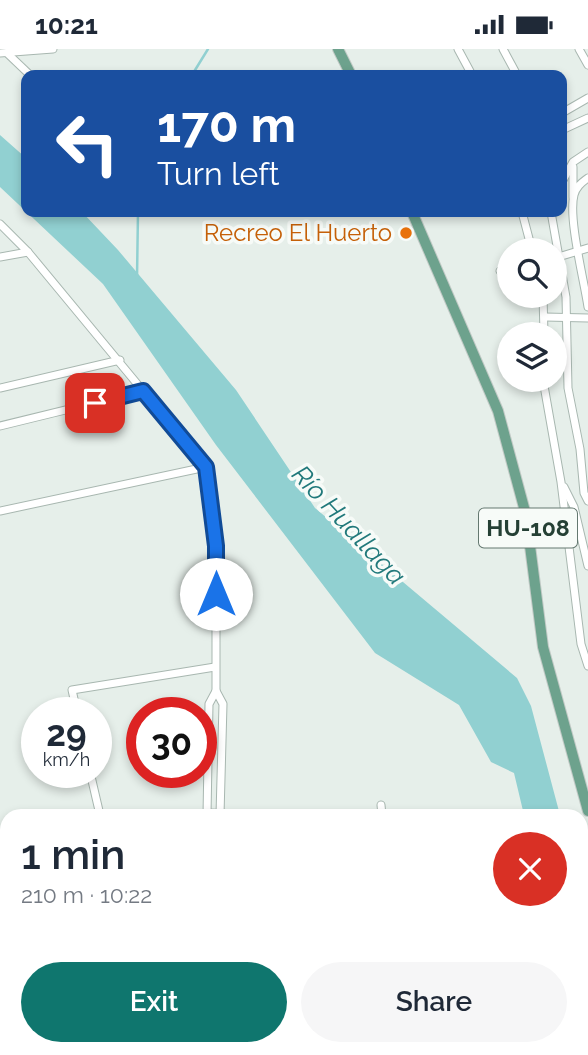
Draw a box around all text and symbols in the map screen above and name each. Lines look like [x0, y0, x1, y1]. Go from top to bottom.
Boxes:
text: 10:21 [35, 10, 98, 40]
text: 170 m [157, 96, 296, 153]
icon: left [42, 98, 133, 189]
text: Turn left [157, 155, 279, 192]
place label: Recreo El Huerto [204, 218, 392, 247]
marker: Recreo El Huerto [398, 225, 414, 241]
map controls [497, 238, 567, 392]
button: search [497, 238, 567, 308]
button: layers [497, 322, 567, 392]
pin [65, 373, 125, 433]
icon: arrive [76, 384, 114, 422]
water label: Río Huallaga [286, 459, 412, 591]
road number: HU-108 [479, 509, 577, 548]
position arrow [179, 557, 253, 631]
speed limit sign: 30 [126, 697, 217, 788]
text: 29 [46, 713, 87, 754]
text: km/h [43, 749, 90, 770]
text: 1 min [21, 830, 125, 879]
button: close [493, 832, 567, 906]
text: 210 m · 10:22 [21, 881, 152, 908]
button: Exit [21, 962, 287, 1042]
button: Share [301, 962, 567, 1042]

